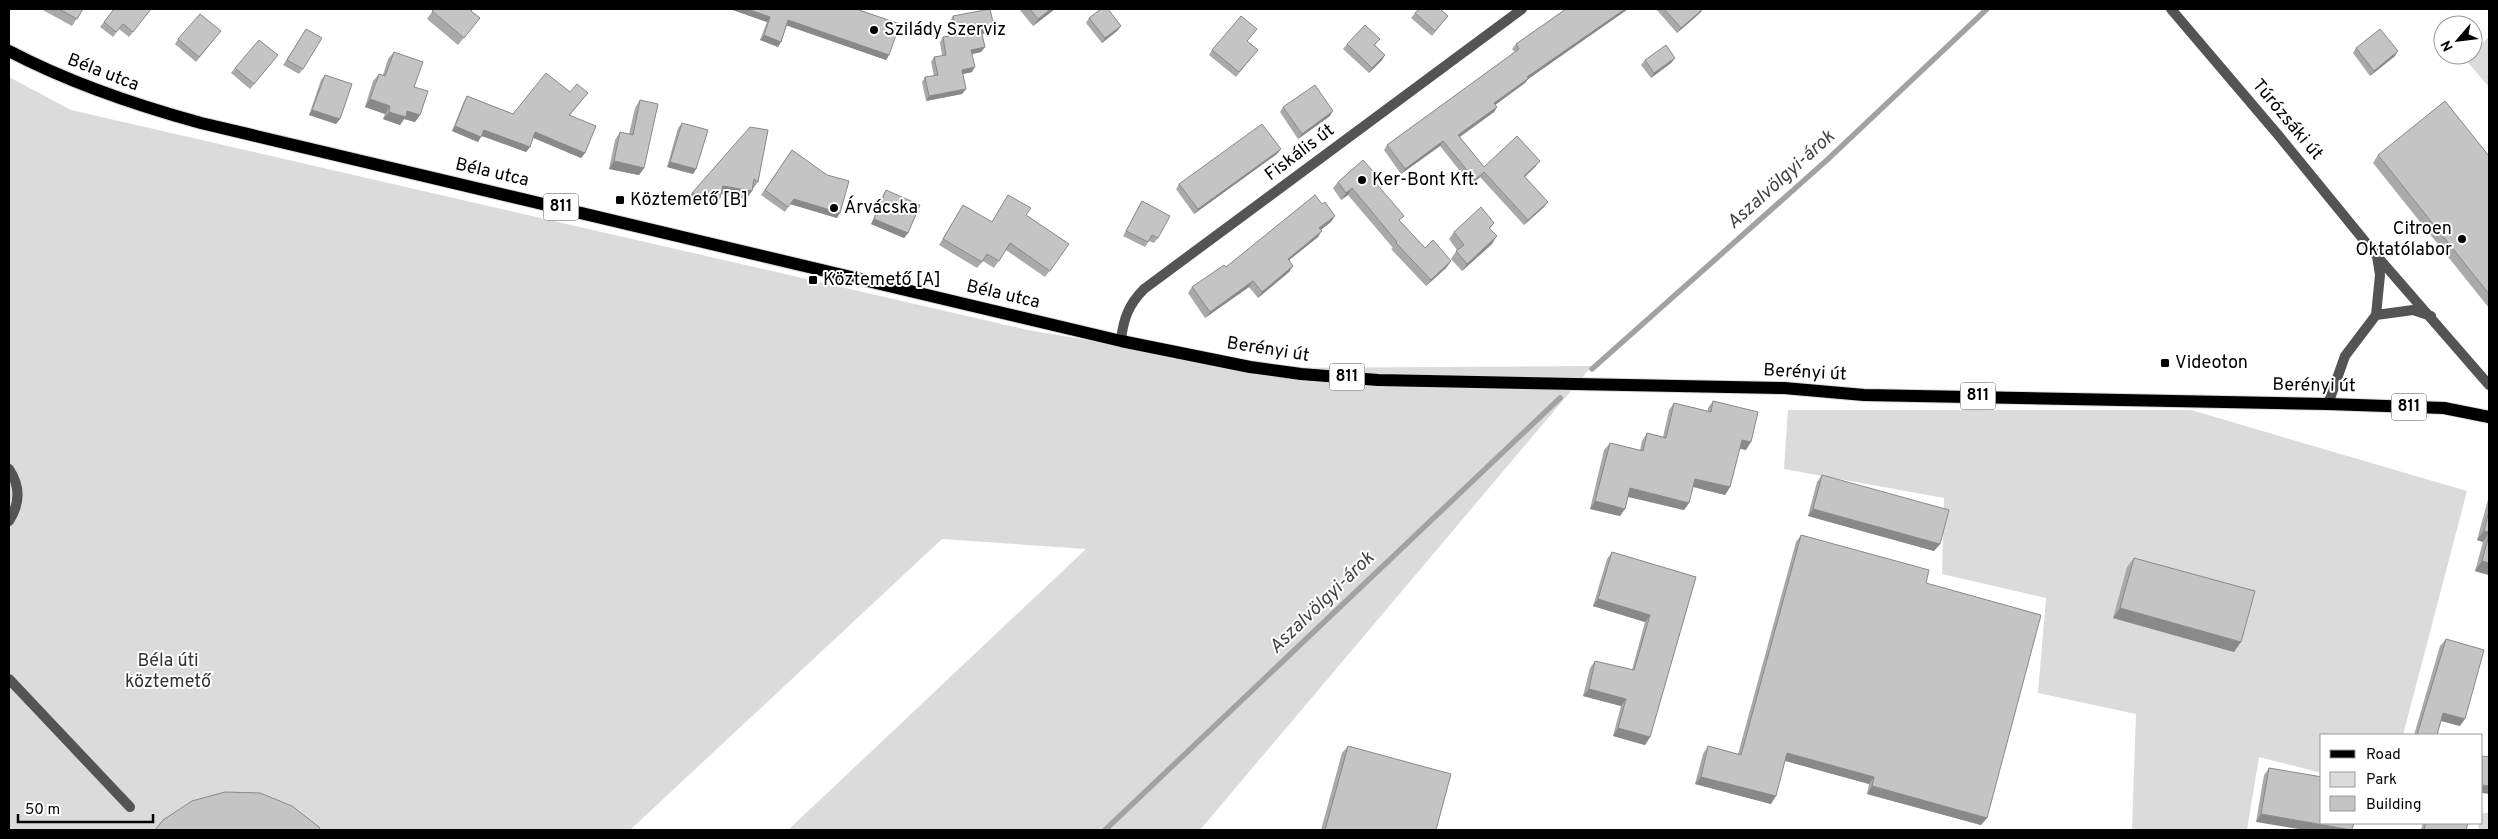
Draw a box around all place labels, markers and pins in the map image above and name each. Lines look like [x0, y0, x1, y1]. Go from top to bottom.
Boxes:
place label: Szilády Szerviz [884, 19, 1006, 42]
marker: Szilády Szerviz [868, 24, 880, 36]
place label: Ker-Bont Kft. [1372, 169, 1478, 192]
marker: Ker-Bont Kft. [1356, 174, 1368, 186]
place label: Köztemető [B] [630, 189, 748, 212]
marker: Köztemető [B] [614, 194, 626, 206]
place label: Árvácska [844, 195, 918, 220]
marker: Árvácska [828, 202, 840, 214]
place label: Citroen Oktatólabor [2355, 218, 2452, 262]
marker: Citroen Oktatólabor [2456, 233, 2468, 245]
place label: Köztemető [A] [823, 269, 941, 292]
marker: Köztemető [A] [807, 274, 819, 286]
place label: Videoton [2175, 352, 2248, 375]
marker: Videoton [2159, 357, 2171, 369]

